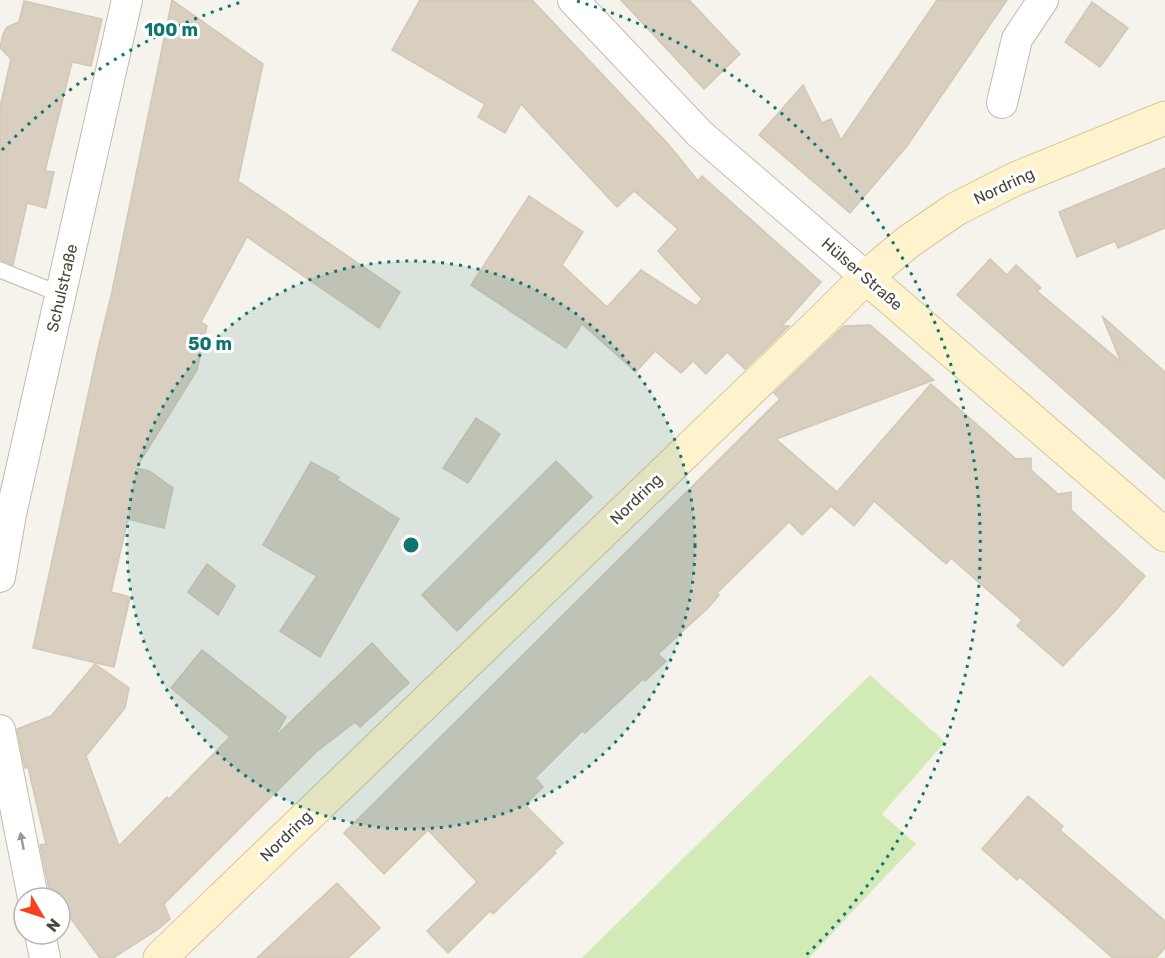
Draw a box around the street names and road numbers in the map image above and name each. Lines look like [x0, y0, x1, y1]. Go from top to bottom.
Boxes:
street label: Nordring [971, 164, 1037, 208]
street label: Hülser Straße [818, 234, 906, 314]
street label: Schulstraße [43, 242, 81, 334]
street label: Nordring [606, 470, 666, 528]
street label: Nordring [256, 807, 316, 865]

